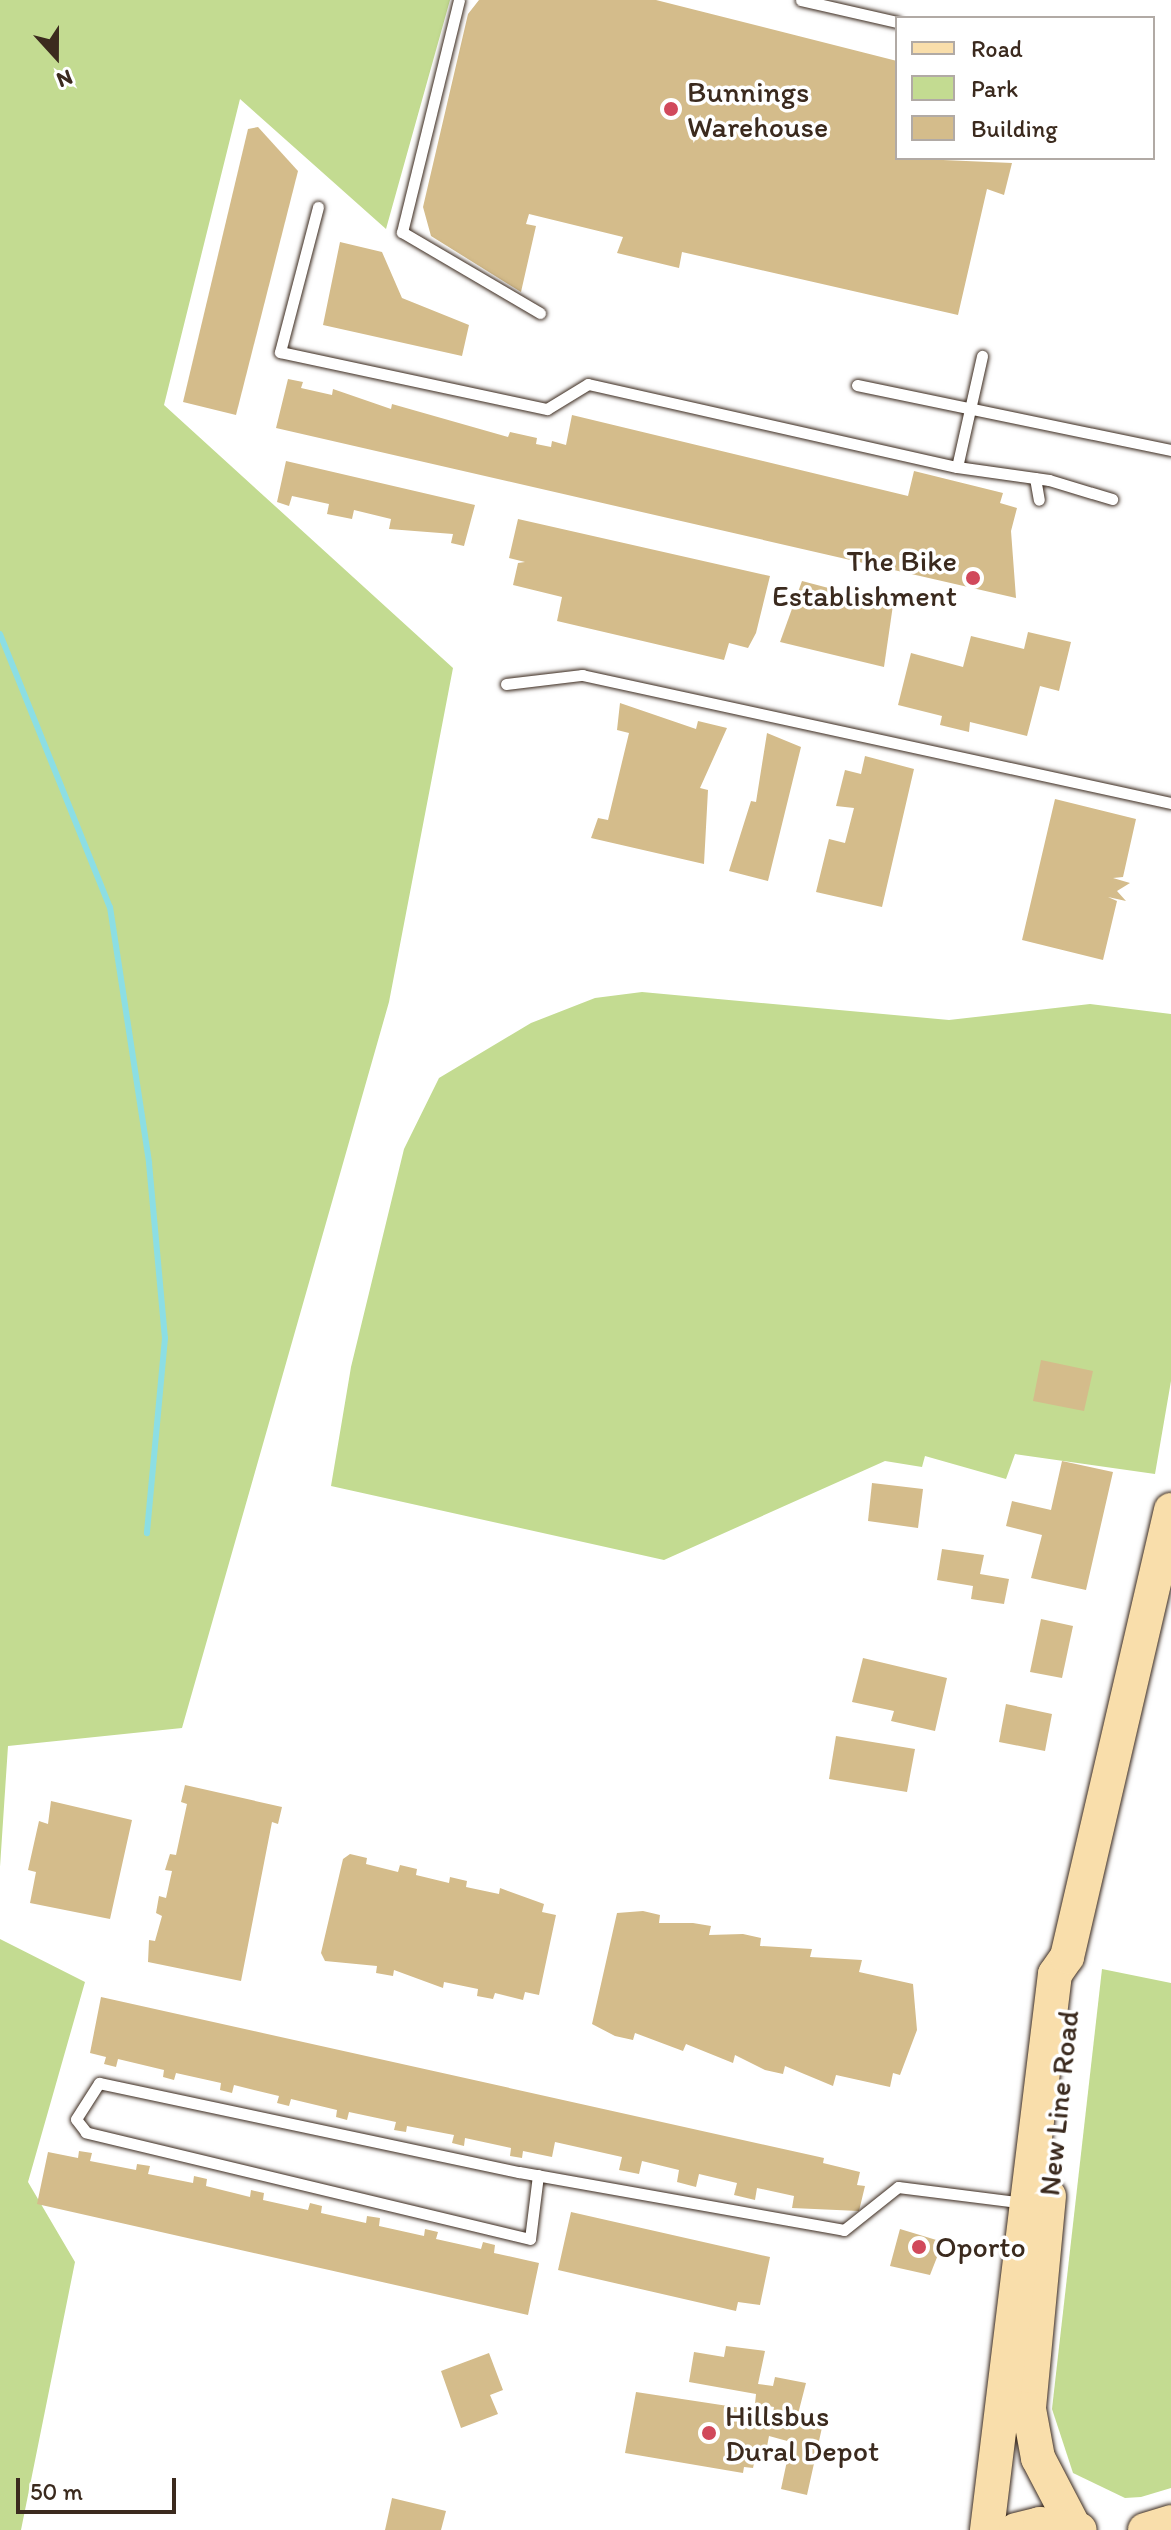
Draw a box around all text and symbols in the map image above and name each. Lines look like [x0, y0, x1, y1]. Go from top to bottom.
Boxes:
north arrow [16, 16, 96, 96]
legend [895, 16, 1155, 160]
text: Road [971, 34, 1023, 63]
text: N [53, 64, 77, 94]
place label: Bunnings Warehouse [687, 74, 828, 144]
text: Park [971, 74, 1018, 103]
marker: Bunnings Warehouse [662, 100, 680, 118]
text: Building [971, 114, 1058, 143]
place label: The Bike Establishment [772, 543, 957, 614]
marker: The Bike Establishment [964, 569, 982, 587]
street label: New Line Road [1031, 2008, 1087, 2198]
place label: Oporto [935, 2229, 1026, 2265]
marker: Oporto [910, 2238, 928, 2256]
place label: Hillsbus Dural Depot [725, 2398, 880, 2468]
marker: Hillsbus Dural Depot [700, 2424, 718, 2442]
scale bar [20, 2462, 180, 2512]
text: 50 m [30, 2477, 83, 2506]

